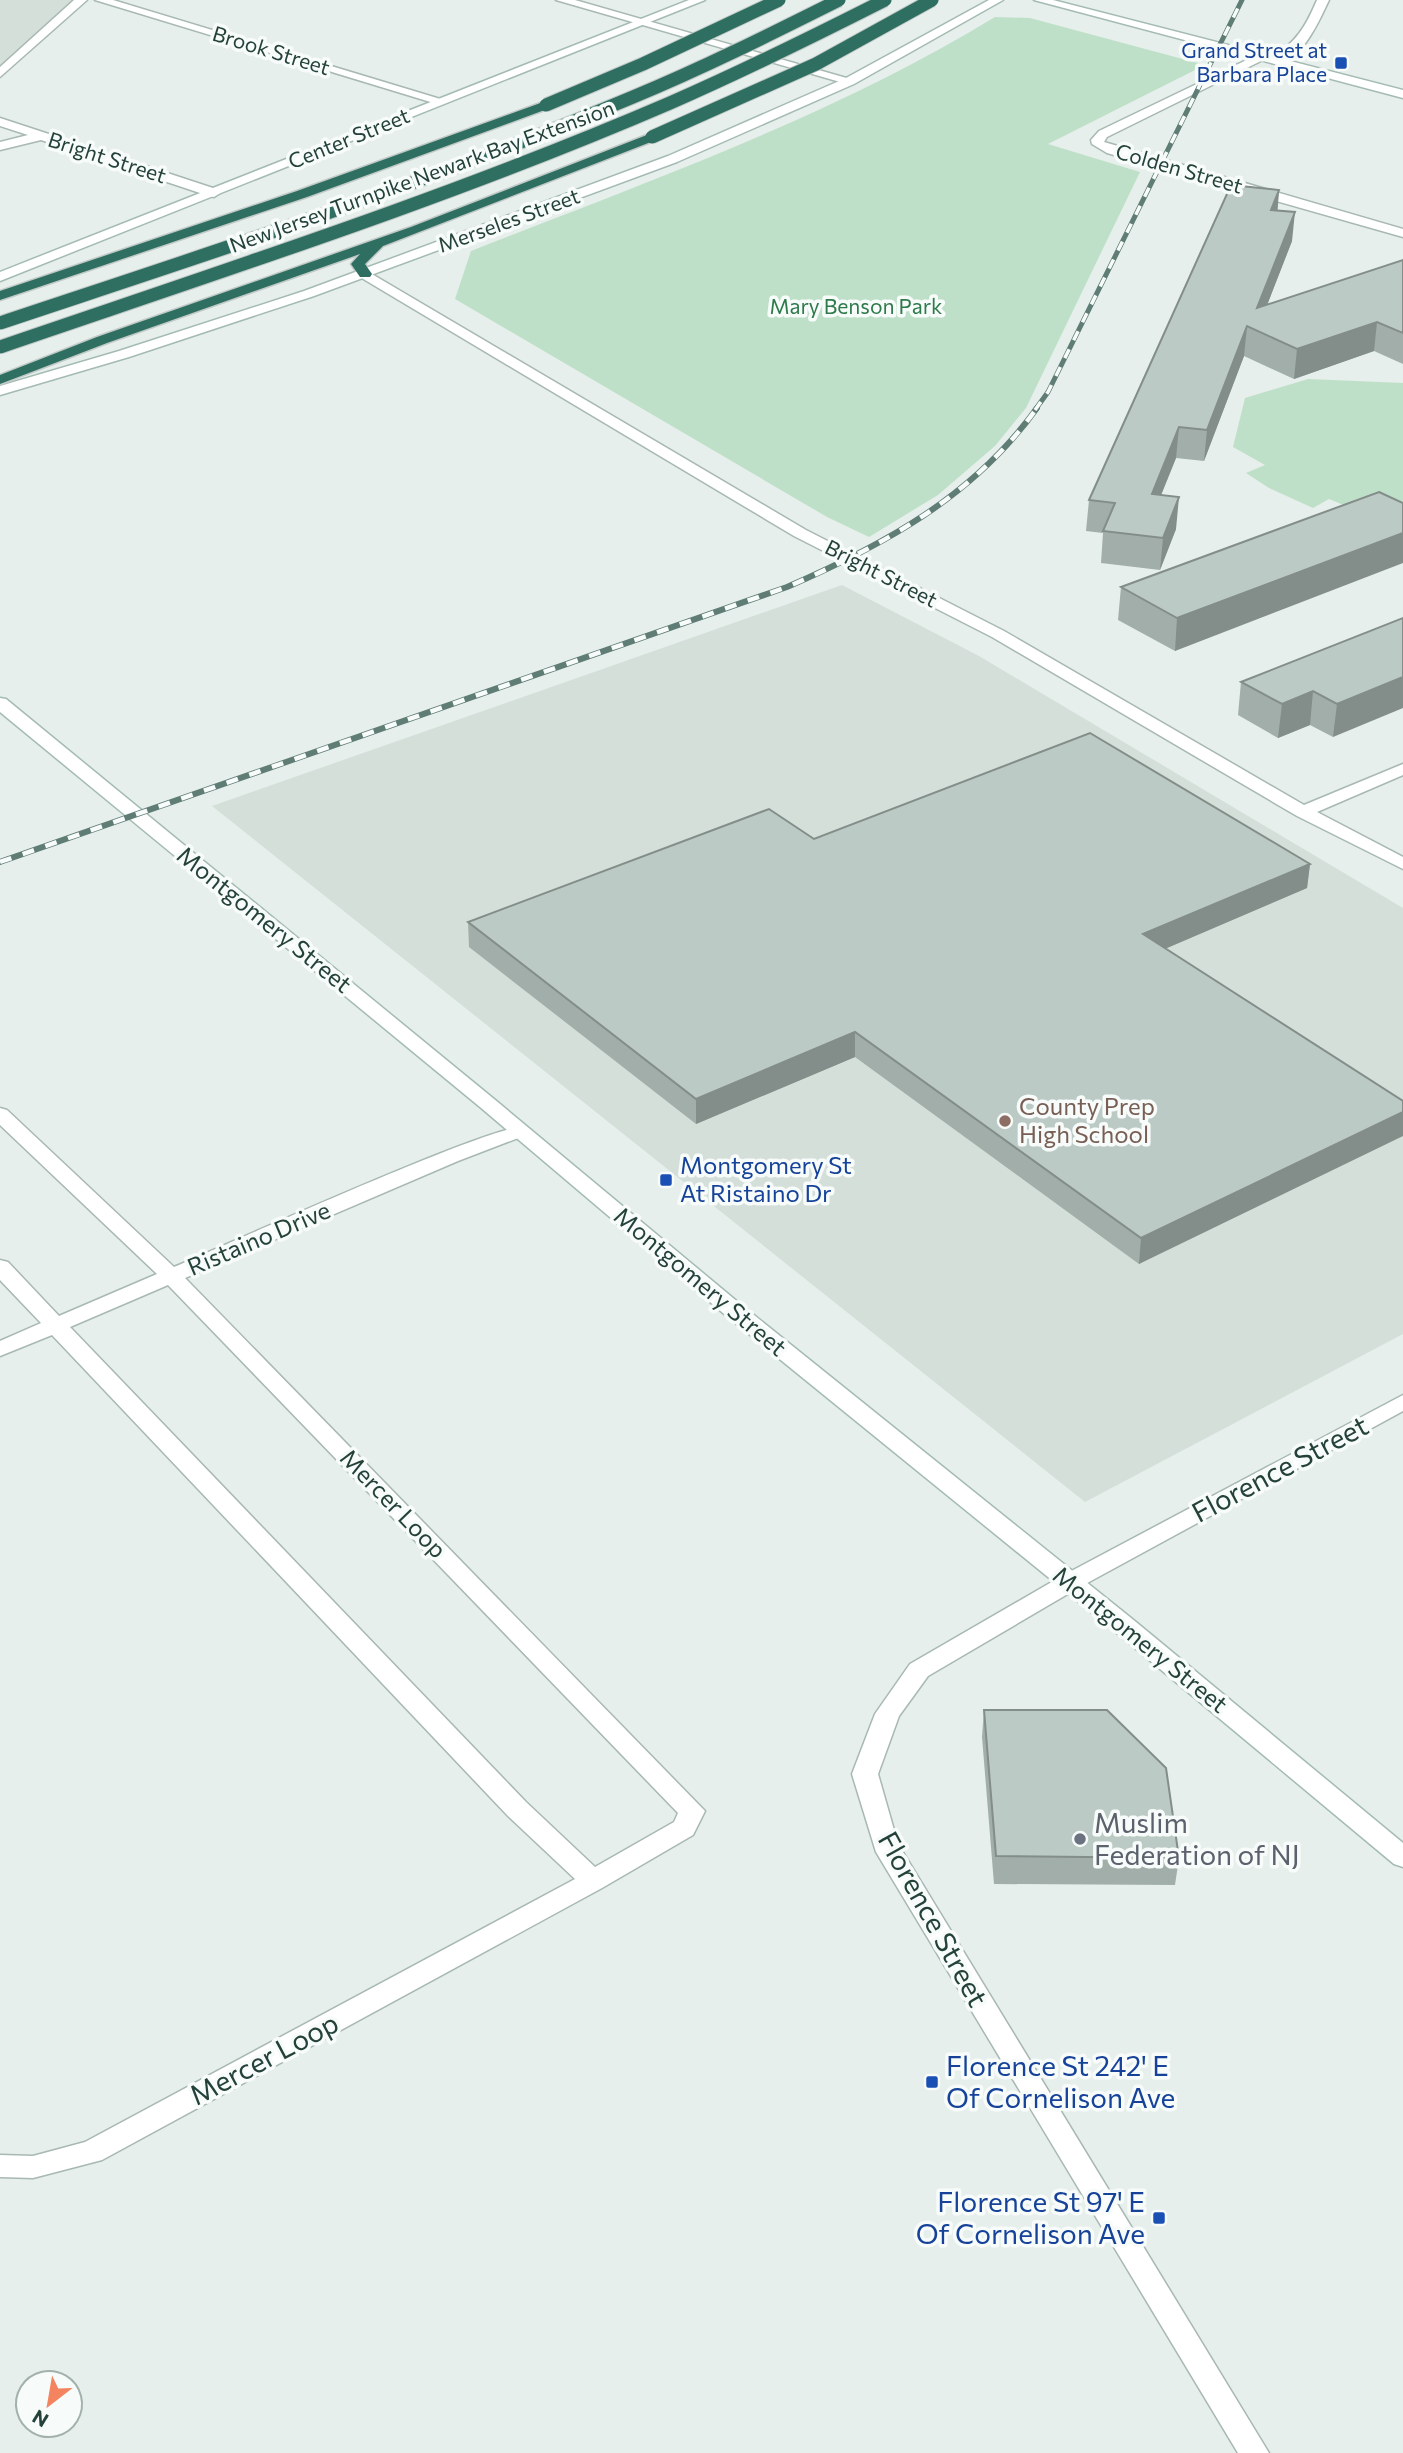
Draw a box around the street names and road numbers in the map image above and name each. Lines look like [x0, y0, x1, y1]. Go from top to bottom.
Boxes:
street label: Brook Street [210, 20, 333, 79]
street label: New Jersey Turnpike Newark Bay Extension [226, 94, 617, 257]
street label: Center Street [284, 102, 413, 173]
street label: Bright Street [45, 126, 170, 187]
street label: Colden Street [1113, 138, 1246, 198]
street label: Merseles Street [434, 182, 583, 257]
street label: Bright Street [821, 534, 942, 612]
street label: Montgomery Street [172, 840, 358, 998]
street label: Ristaino Drive [183, 1195, 334, 1281]
street label: Montgomery Street [609, 1200, 793, 1361]
street label: Florence Street [1186, 1407, 1373, 1529]
street label: Mercer Loop [335, 1443, 453, 1563]
street label: Montgomery Street [1048, 1560, 1234, 1718]
street label: Florence Street [872, 1825, 996, 2012]
street label: Mercer Loop [183, 2005, 344, 2111]

